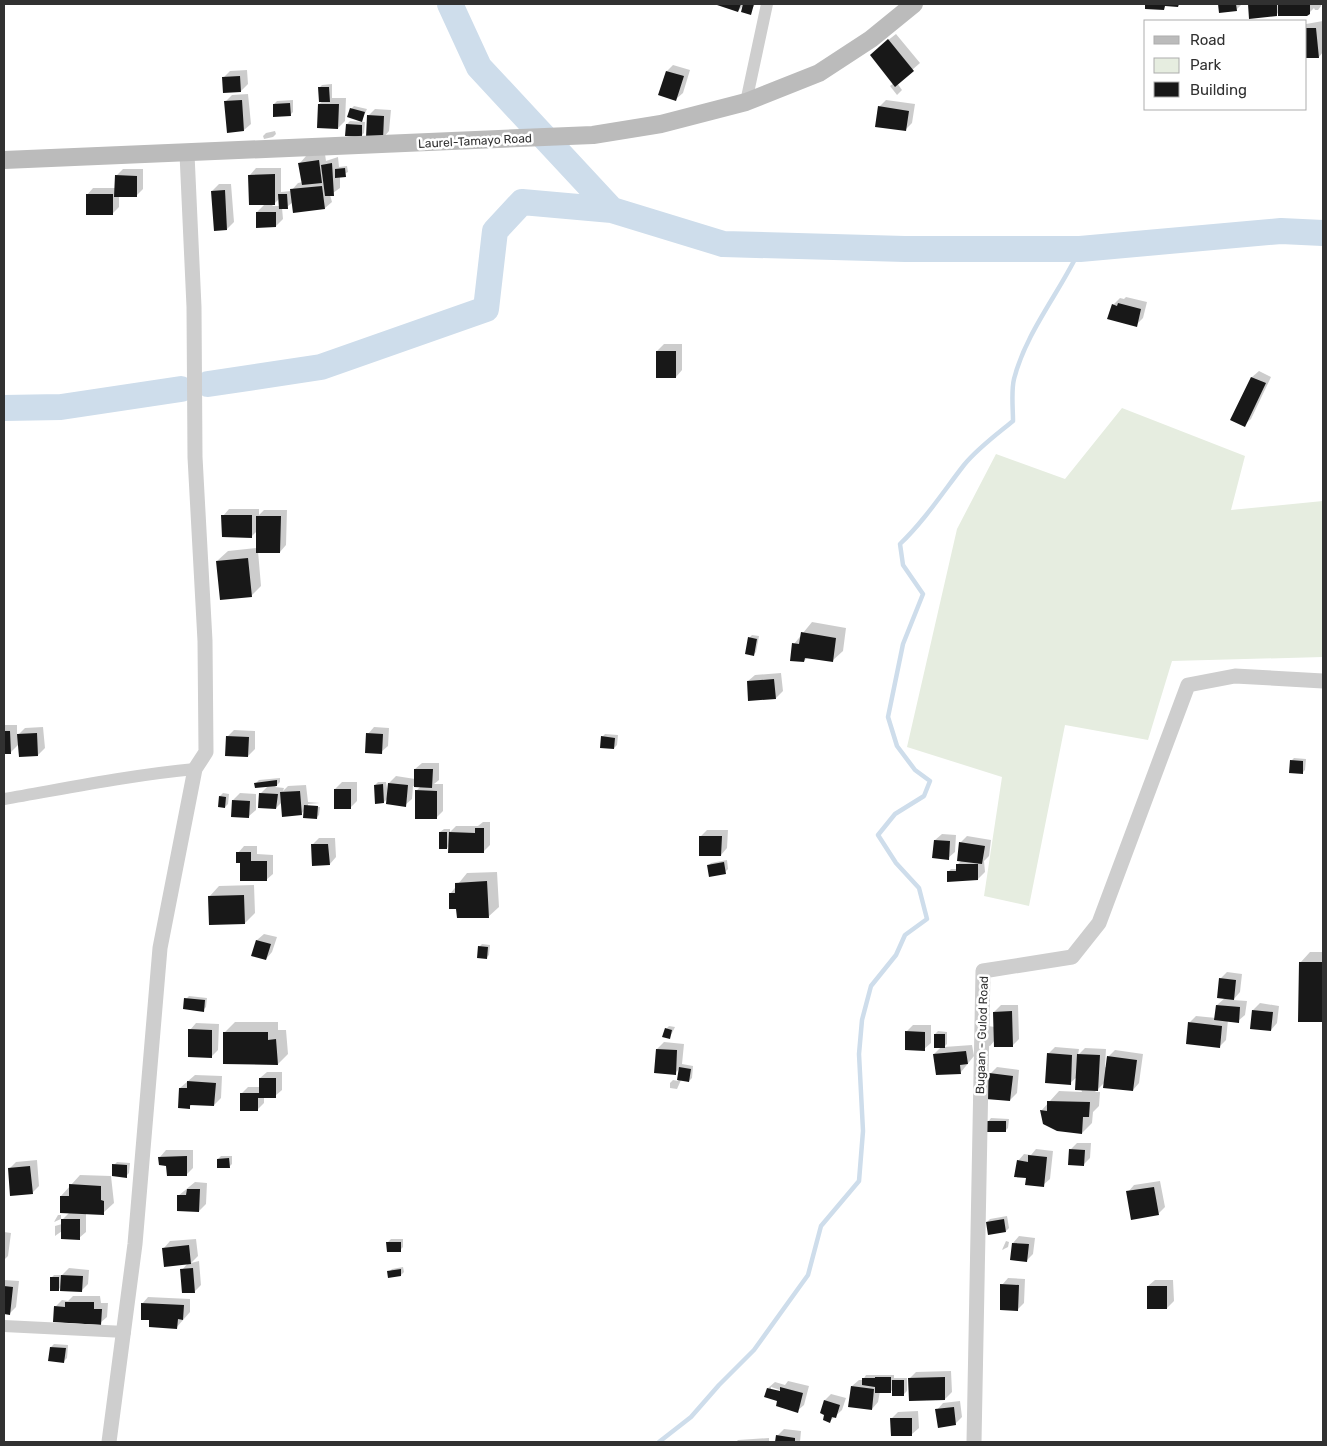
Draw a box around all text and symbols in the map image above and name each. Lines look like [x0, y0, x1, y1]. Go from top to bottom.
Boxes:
legend [1144, 20, 1307, 110]
text: Road [1190, 31, 1226, 49]
text: Park [1190, 56, 1221, 74]
text: Building [1190, 81, 1247, 99]
street label: Laurel-Tamayo Road [418, 131, 532, 151]
street label: Bugaan - Gulod Road [973, 976, 991, 1094]

